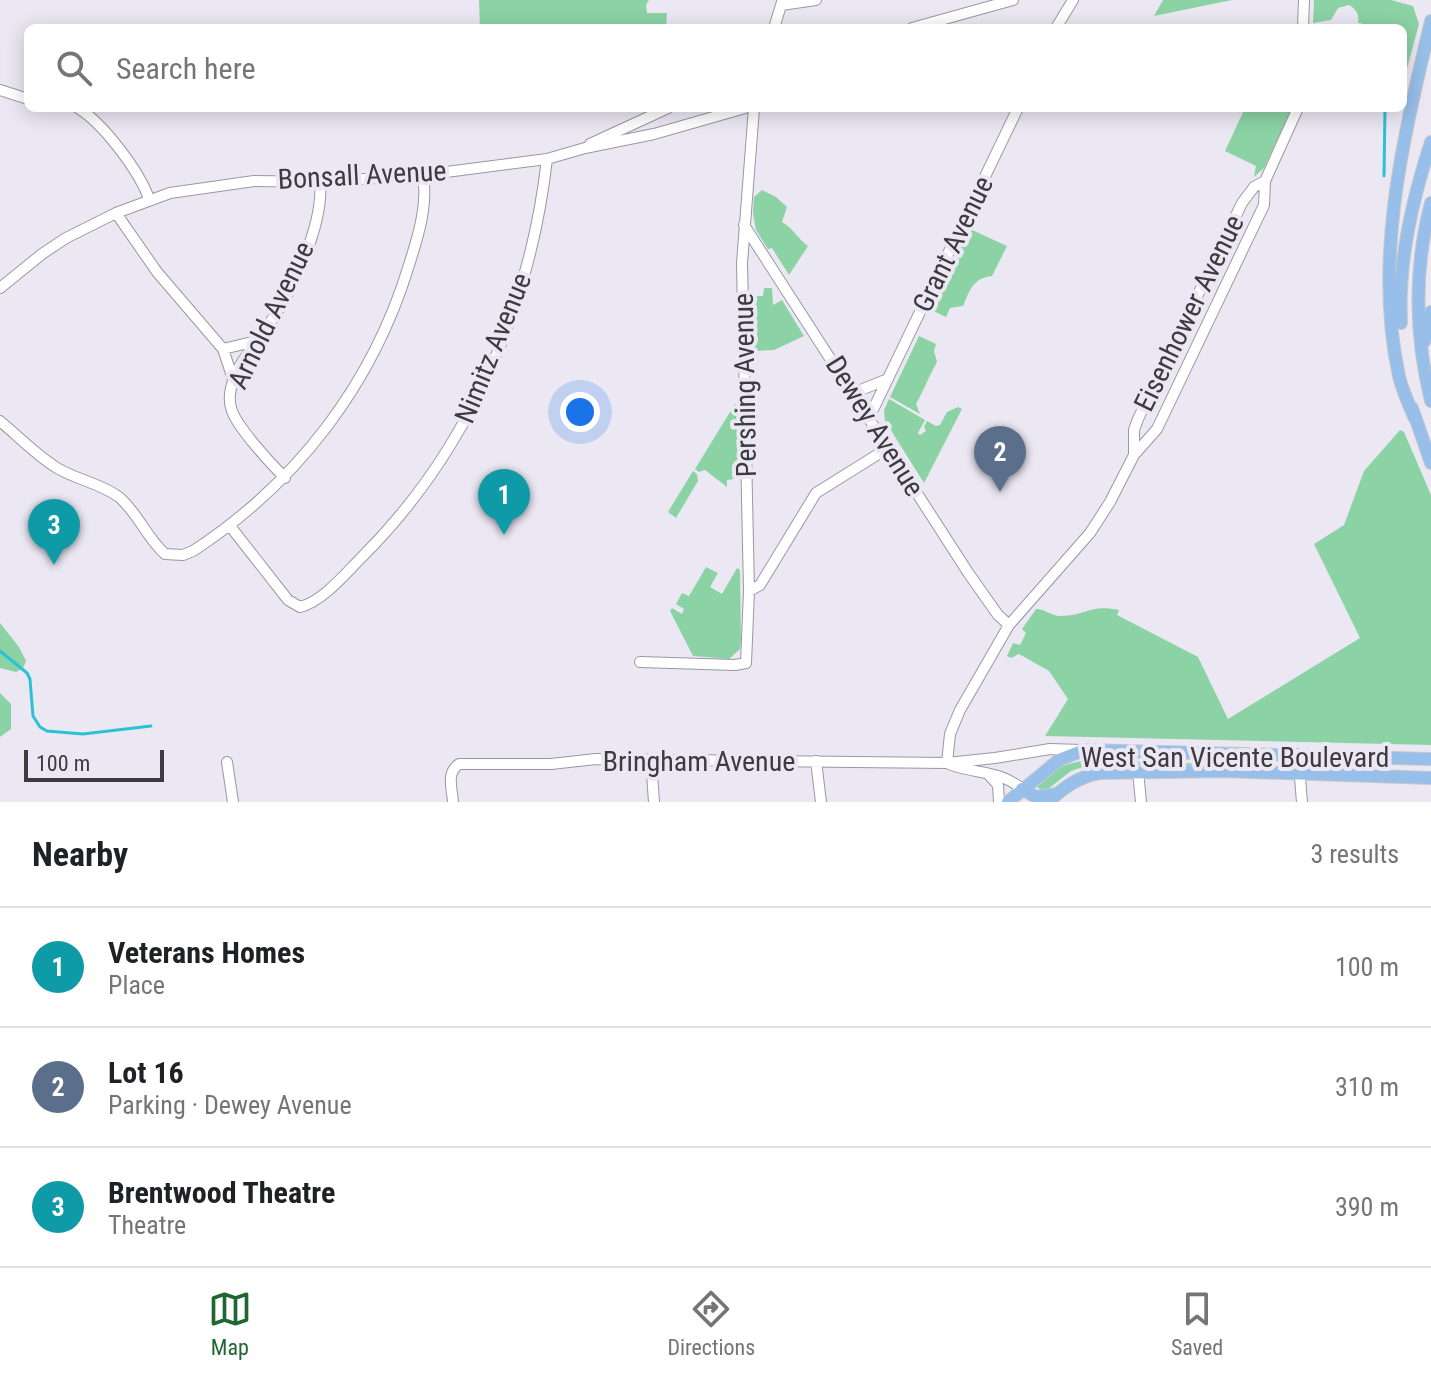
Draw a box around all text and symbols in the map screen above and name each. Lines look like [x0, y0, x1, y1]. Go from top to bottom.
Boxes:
search box [24, 24, 1407, 112]
icon: search [52, 46, 96, 90]
text: Search here [116, 51, 256, 86]
street label: Bonsall Avenue [277, 154, 447, 196]
street label: Grant Avenue [906, 171, 1000, 317]
street label: Eisenhower Avenue [1127, 209, 1251, 417]
street label: Arnold Avenue [221, 236, 321, 394]
street label: Nimitz Avenue [448, 268, 538, 428]
street label: Pershing Avenue [727, 293, 763, 477]
street label: Dewey Avenue [819, 350, 931, 502]
your location [560, 392, 600, 432]
pin: 2 [974, 426, 1026, 492]
pin: 1 [478, 469, 530, 535]
pin: 3 [28, 499, 80, 565]
street label: West San Vicente Boulevard [1081, 741, 1389, 774]
street label: Bringham Avenue [603, 745, 795, 778]
scale bar [24, 746, 164, 782]
text: 100 m [36, 751, 90, 776]
text: Nearby [32, 834, 128, 874]
text: 3 results [1310, 839, 1399, 869]
text: Veterans Homes [108, 935, 305, 970]
text: 1 [51, 952, 65, 982]
text: 100 m [1335, 952, 1399, 982]
text: Place [108, 970, 165, 1000]
text: Lot 16 [108, 1055, 184, 1090]
text: 2 [51, 1072, 65, 1102]
text: 310 m [1335, 1072, 1399, 1102]
text: Parking · Dewey Avenue [108, 1090, 352, 1120]
text: Brentwood Theatre [108, 1175, 335, 1210]
text: 3 [51, 1192, 65, 1222]
text: 390 m [1335, 1192, 1399, 1222]
text: Theatre [108, 1210, 186, 1240]
tab: Map [208, 1287, 252, 1360]
tab: Directions [667, 1287, 755, 1360]
tab: Saved [1171, 1287, 1223, 1360]

